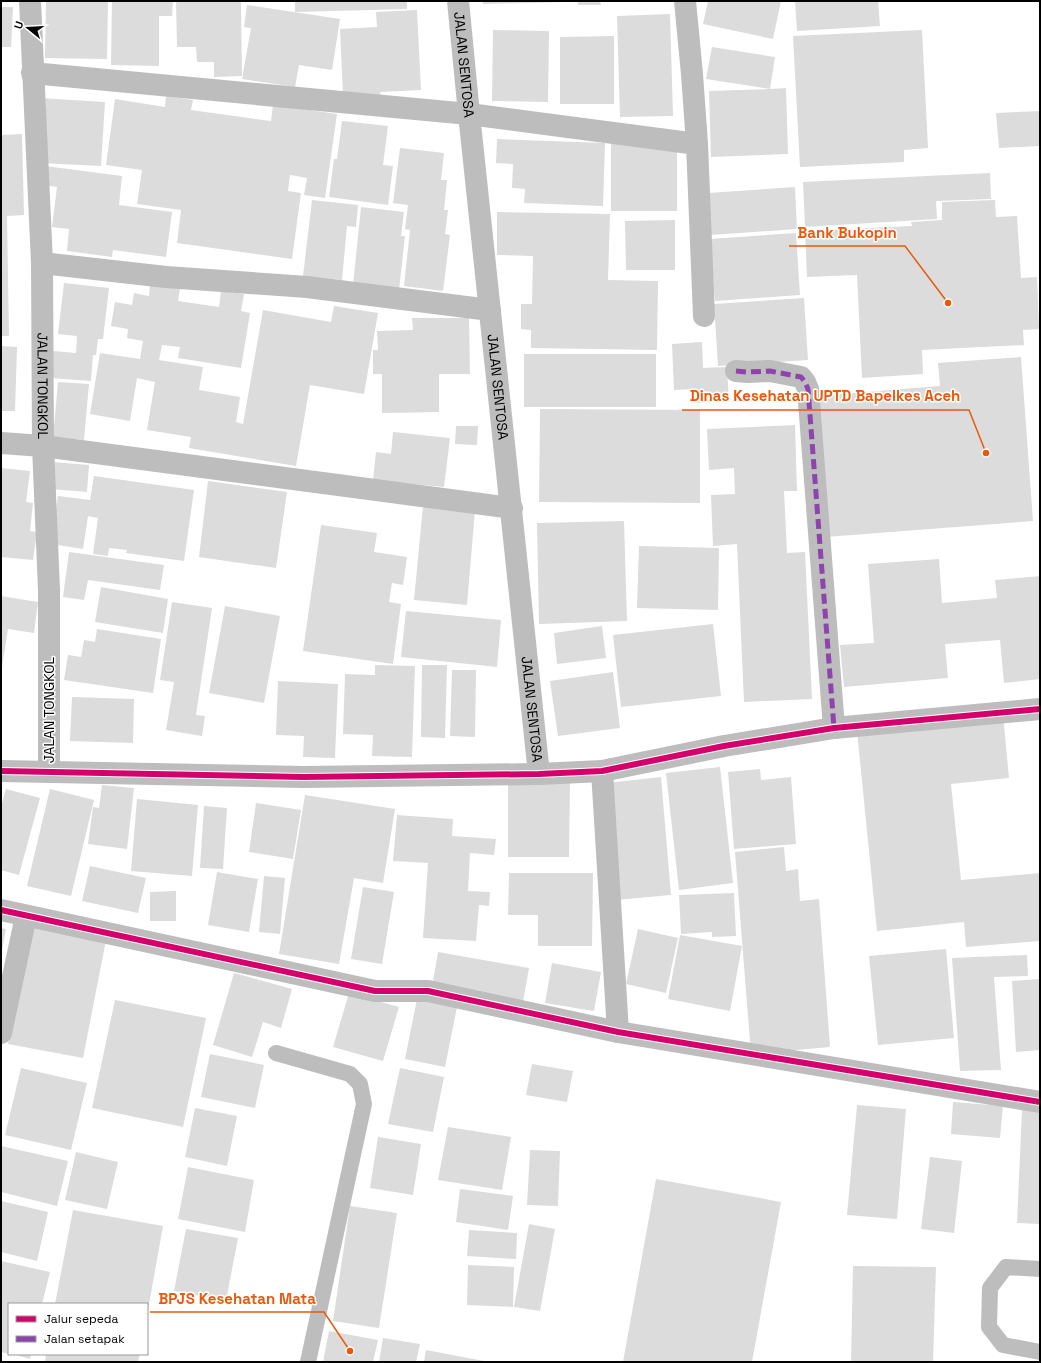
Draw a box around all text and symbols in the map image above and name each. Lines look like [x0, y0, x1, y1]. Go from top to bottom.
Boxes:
north arrow [8, 8, 48, 48]
street label: JALAN SENTOSA [450, 11, 478, 119]
text: U [11, 19, 26, 31]
callout: Bank Bukopin [789, 219, 905, 246]
text: Bank Bukopin [797, 223, 897, 242]
street label: JALAN TONGKOL [33, 332, 52, 439]
street label: JALAN SENTOSA [483, 333, 513, 441]
callout: Dinas Kesehatan UPTD Bapelkes Aceh [682, 383, 969, 410]
text: Dinas Kesehatan UPTD Bapelkes Aceh [690, 386, 960, 405]
street label: JALAN SENTOSA [518, 655, 547, 763]
street label: JALAN TONGKOL [40, 656, 58, 763]
callout: BPJS Kesehatan Mata [150, 1285, 324, 1312]
text: BPJS Kesehatan Mata [158, 1289, 316, 1308]
legend [8, 1303, 148, 1355]
text: Jalur sepeda [44, 1311, 119, 1327]
text: Jalan setapak [44, 1331, 125, 1347]

